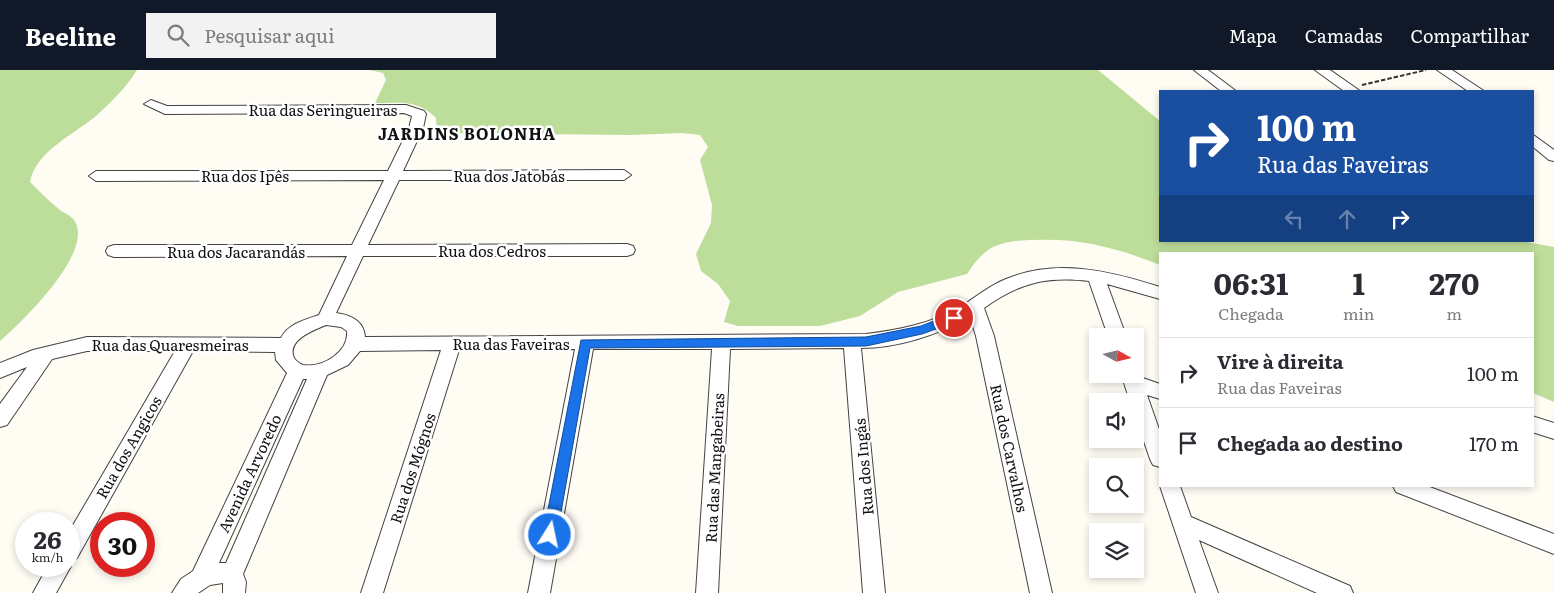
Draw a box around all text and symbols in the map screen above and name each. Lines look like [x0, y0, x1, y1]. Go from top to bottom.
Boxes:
search box [146, 13, 496, 58]
text: Beeline [25, 18, 116, 53]
icon: search [164, 21, 192, 49]
text: Pesquisar aqui [204, 21, 334, 49]
text: Mapa [1229, 22, 1277, 49]
text: Camadas [1305, 22, 1382, 49]
text: Compartilhar [1410, 22, 1529, 49]
street label: Rua das Seringueiras [249, 98, 398, 121]
text: 100 m [1257, 100, 1357, 152]
icon: right [1174, 110, 1239, 175]
district label: JARDINS BOLONHA [378, 121, 556, 145]
text: Rua das Faveiras [1257, 147, 1428, 180]
street label: Rua dos Ipês [201, 164, 289, 187]
street label: Rua dos Jatobás [453, 164, 565, 187]
icon: left [1280, 205, 1308, 233]
icon: ahead [1333, 205, 1361, 233]
icon: right [1386, 205, 1414, 233]
street label: Rua dos Cedros [438, 239, 546, 262]
street label: Rua dos Jacarandás [167, 240, 305, 263]
text: 06:31 [1214, 260, 1288, 304]
text: 1 [1352, 260, 1365, 304]
text: 270 [1429, 260, 1479, 304]
pin [933, 297, 975, 339]
text: Chegada [1218, 301, 1284, 325]
text: min [1343, 301, 1374, 325]
text: m [1446, 301, 1462, 325]
icon: arrive [940, 304, 968, 332]
north arrow [1089, 328, 1144, 382]
map controls [1089, 328, 1144, 578]
street label: Rua das Faveiras [453, 332, 570, 355]
street label: Rua das Quaresmeiras [92, 333, 249, 356]
text: Vire à direita [1217, 347, 1344, 375]
icon: right [1174, 359, 1202, 387]
text: 100 m [1467, 359, 1519, 387]
text: Rua das Faveiras [1217, 375, 1342, 399]
street label: Rua dos Carvalhos [985, 382, 1035, 514]
street label: Rua dos Angicos [89, 391, 167, 503]
street label: Rua das Mangabeiras [699, 392, 729, 543]
button: sound [1089, 393, 1144, 448]
street label: Rua dos Mógnos [383, 409, 441, 526]
street label: Avenida Arvoredo [211, 410, 287, 536]
street label: Rua dos Ingás [847, 417, 879, 516]
icon: arrive [1174, 429, 1202, 457]
text: Chegada ao destino [1217, 429, 1403, 457]
text: 170 m [1469, 429, 1519, 457]
button: search [1089, 458, 1144, 513]
position arrow [523, 508, 575, 560]
speed limit sign: 30 [90, 512, 155, 577]
text: 26 [33, 520, 62, 557]
button: layers [1089, 523, 1144, 578]
text: km/h [32, 548, 63, 566]

